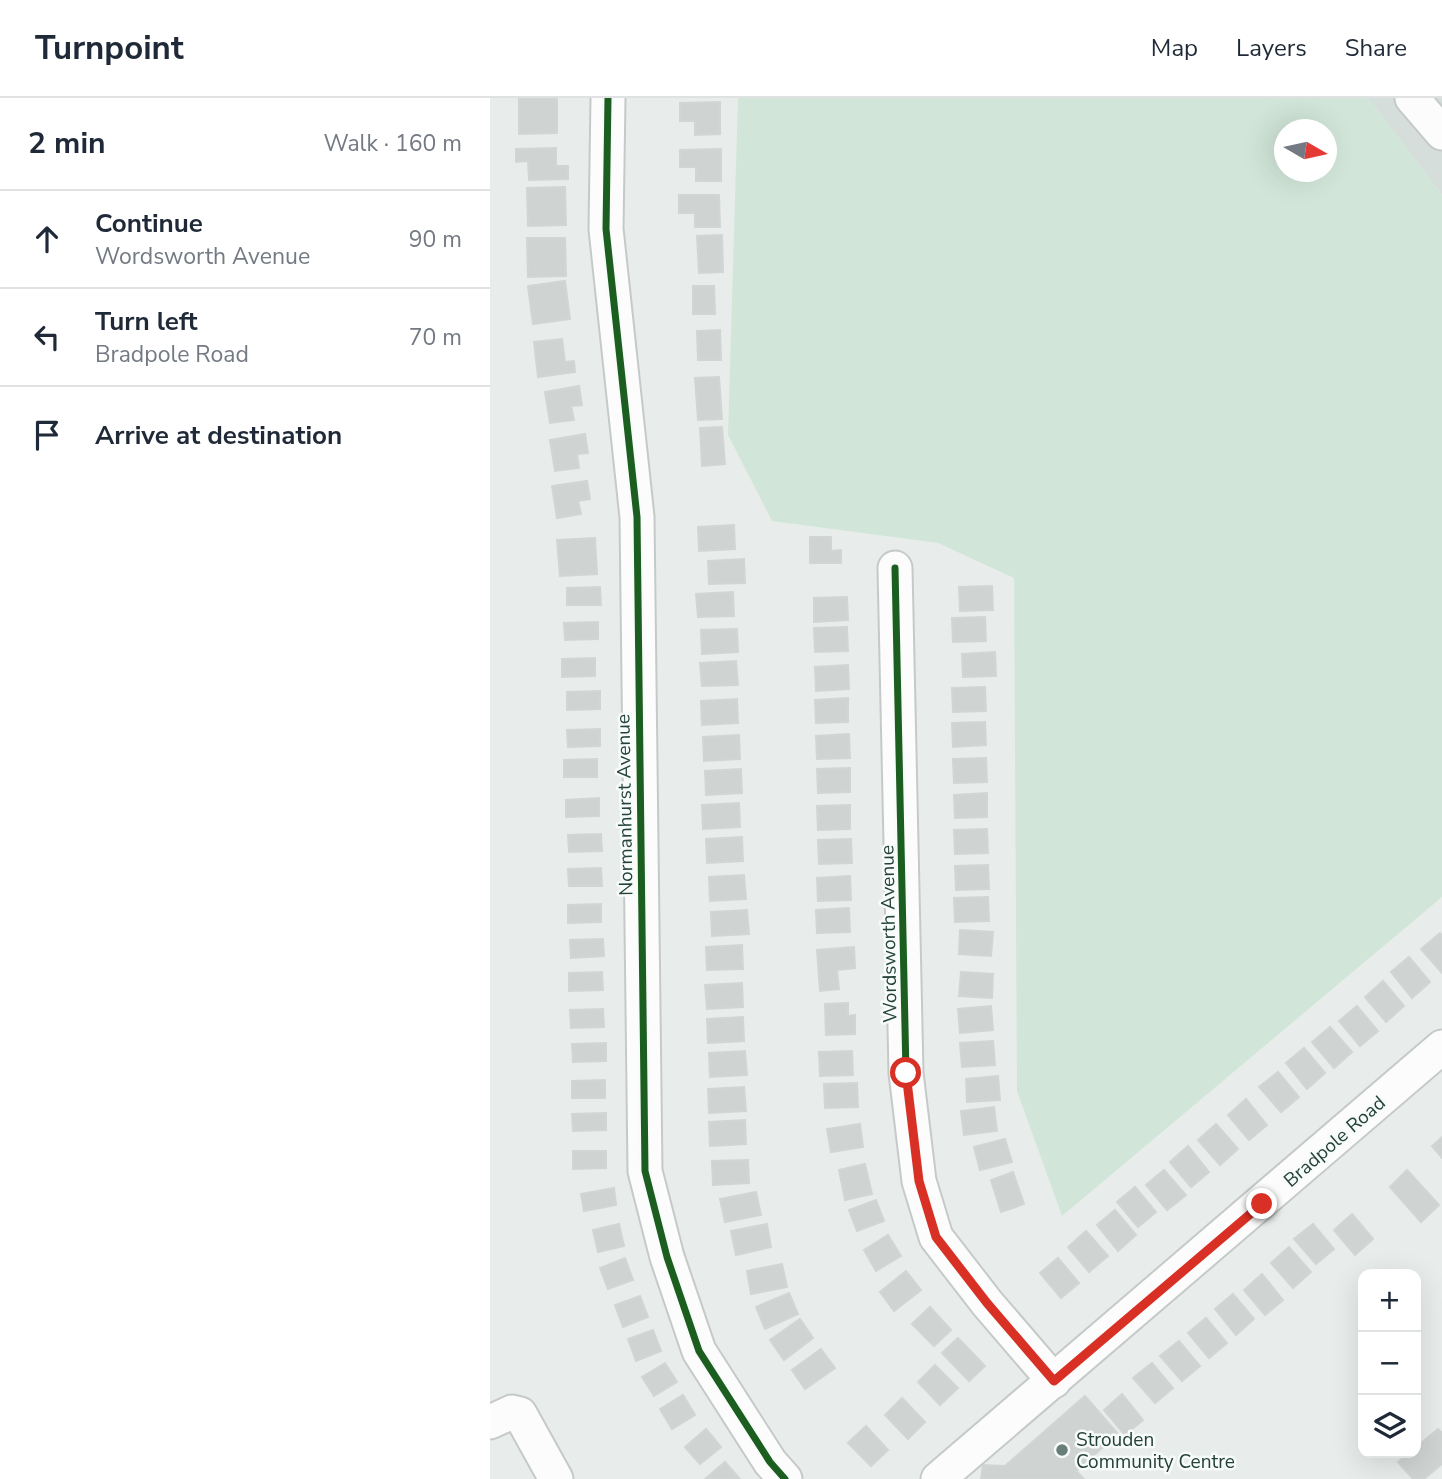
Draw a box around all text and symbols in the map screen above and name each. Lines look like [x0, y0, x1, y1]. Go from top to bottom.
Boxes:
text: Turnpoint [35, 26, 184, 71]
text: Map [1151, 32, 1198, 64]
text: Layers [1236, 32, 1307, 64]
text: Share [1345, 32, 1407, 64]
north arrow [1274, 119, 1337, 182]
text: 2 min [28, 123, 106, 164]
text: Walk · 160 m [323, 128, 462, 159]
text: Continue [95, 206, 203, 241]
icon: ahead [28, 220, 66, 258]
text: 90 m [409, 224, 462, 255]
text: Wordsworth Avenue [95, 241, 310, 272]
text: Turn left [95, 304, 198, 339]
icon: left [28, 318, 66, 356]
text: 70 m [409, 322, 462, 353]
text: Bradpole Road [95, 339, 249, 370]
icon: arrive [28, 416, 66, 454]
text: Arrive at destination [95, 418, 342, 453]
street label: Normanhurst Avenue [610, 714, 640, 896]
street label: Wordsworth Avenue [874, 845, 904, 1023]
route start [890, 1057, 921, 1088]
street label: Bradpole Road [1278, 1090, 1391, 1193]
route end [1246, 1188, 1277, 1219]
map controls [1358, 1269, 1421, 1458]
button: + [1358, 1269, 1421, 1332]
button: − [1358, 1332, 1421, 1395]
button: layers [1358, 1395, 1421, 1458]
place label: Strouden Community Centre [1076, 1427, 1235, 1475]
marker: Strouden Community Centre [1054, 1442, 1070, 1458]

